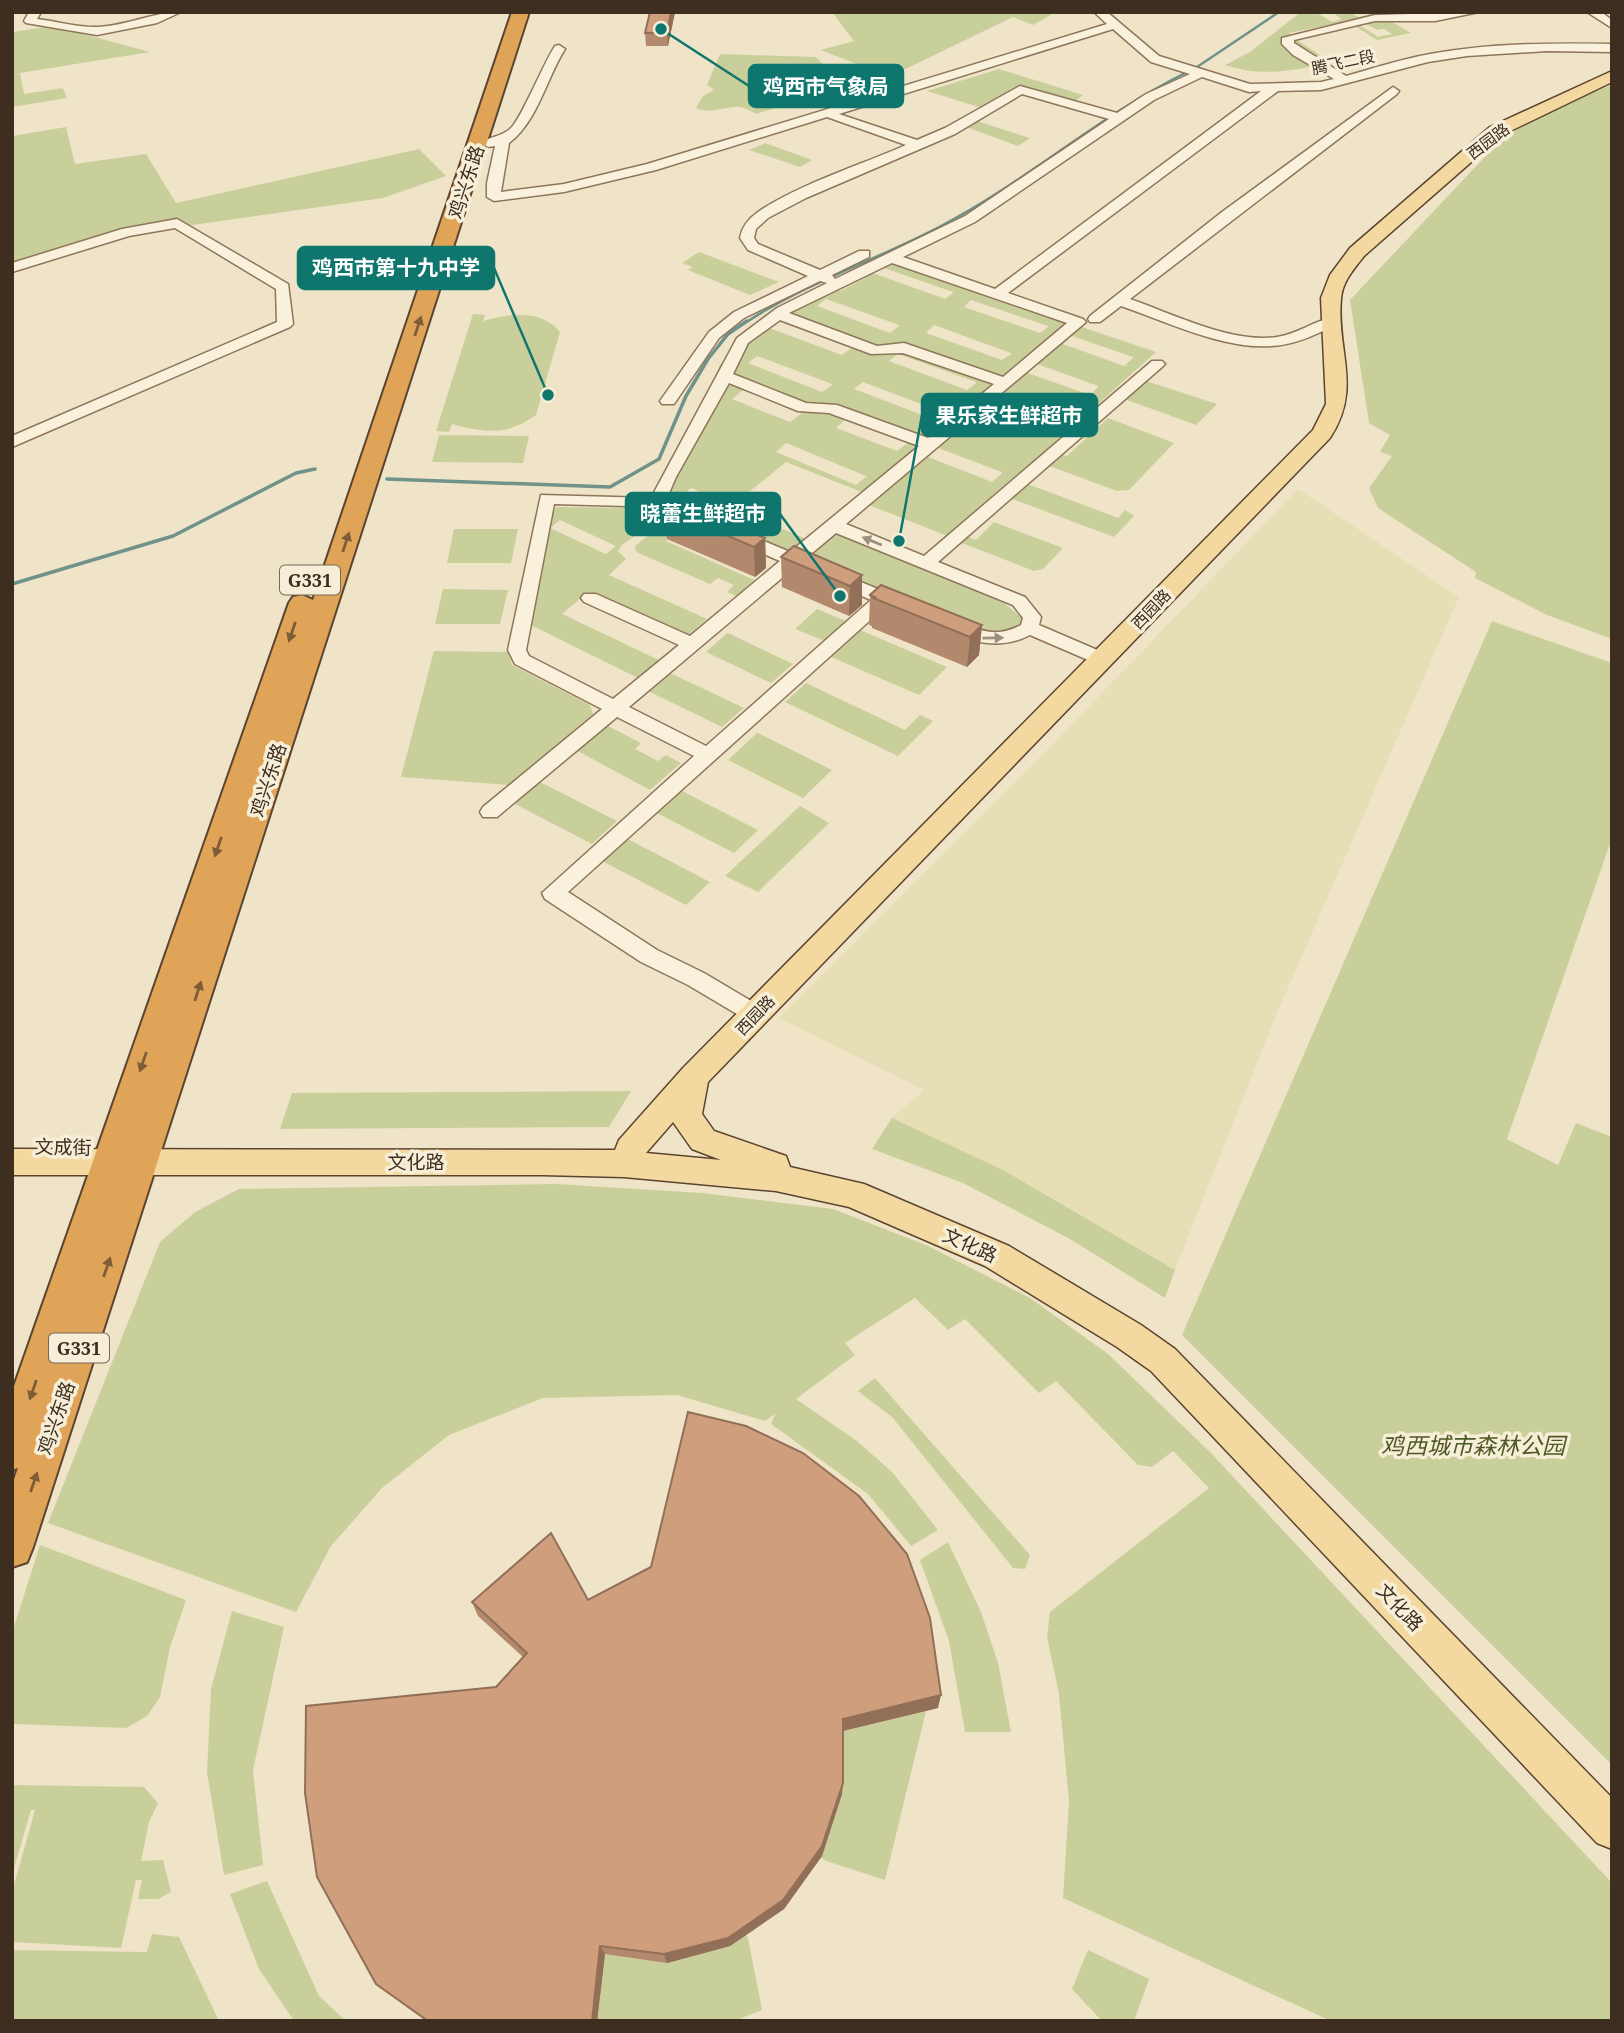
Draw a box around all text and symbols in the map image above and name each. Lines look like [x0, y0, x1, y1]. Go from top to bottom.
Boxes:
street label: 腾飞二段 [1309, 45, 1377, 79]
callout: 鸡西市气象局 [749, 65, 903, 107]
text: 鸡西市气象局 [763, 72, 889, 100]
street label: 西园路 [1462, 118, 1514, 164]
street label: 鸡兴东路 [442, 142, 490, 222]
callout: 鸡西市第十九中学 [298, 247, 494, 289]
text: 鸡西市第十九中学 [312, 253, 480, 281]
one-way arrow [413, 315, 424, 336]
callout: 果乐家生鲜超市 [922, 394, 1097, 436]
text: 果乐家生鲜超市 [936, 401, 1083, 429]
callout: 晓蕾生鲜超市 [626, 493, 780, 535]
text: 晓蕾生鲜超市 [640, 499, 766, 527]
one-way arrow [342, 531, 352, 552]
one-way arrow [862, 535, 883, 546]
road number: G331 [280, 566, 340, 594]
street label: 西园路 [1126, 584, 1176, 634]
one-way arrow [286, 622, 297, 643]
one-way arrow [983, 632, 1005, 644]
street label: 鸡兴东路 [244, 740, 292, 820]
one-way arrow [212, 837, 223, 858]
one-way arrow [193, 980, 204, 1001]
street label: 西园路 [730, 990, 780, 1040]
one-way arrow [137, 1052, 148, 1073]
street label: 文成街 [34, 1134, 92, 1160]
street label: 文化路 [387, 1149, 445, 1175]
street label: 文化路 [939, 1222, 1001, 1268]
one-way arrow [102, 1256, 112, 1277]
road number: G331 [49, 1334, 109, 1363]
street label: 鸡兴东路 [31, 1378, 81, 1458]
one-way arrow [27, 1380, 38, 1401]
park label: 鸡西城市森林公园 [1381, 1429, 1568, 1461]
one-way arrow [29, 1472, 40, 1493]
street label: 文化路 [1371, 1577, 1429, 1637]

